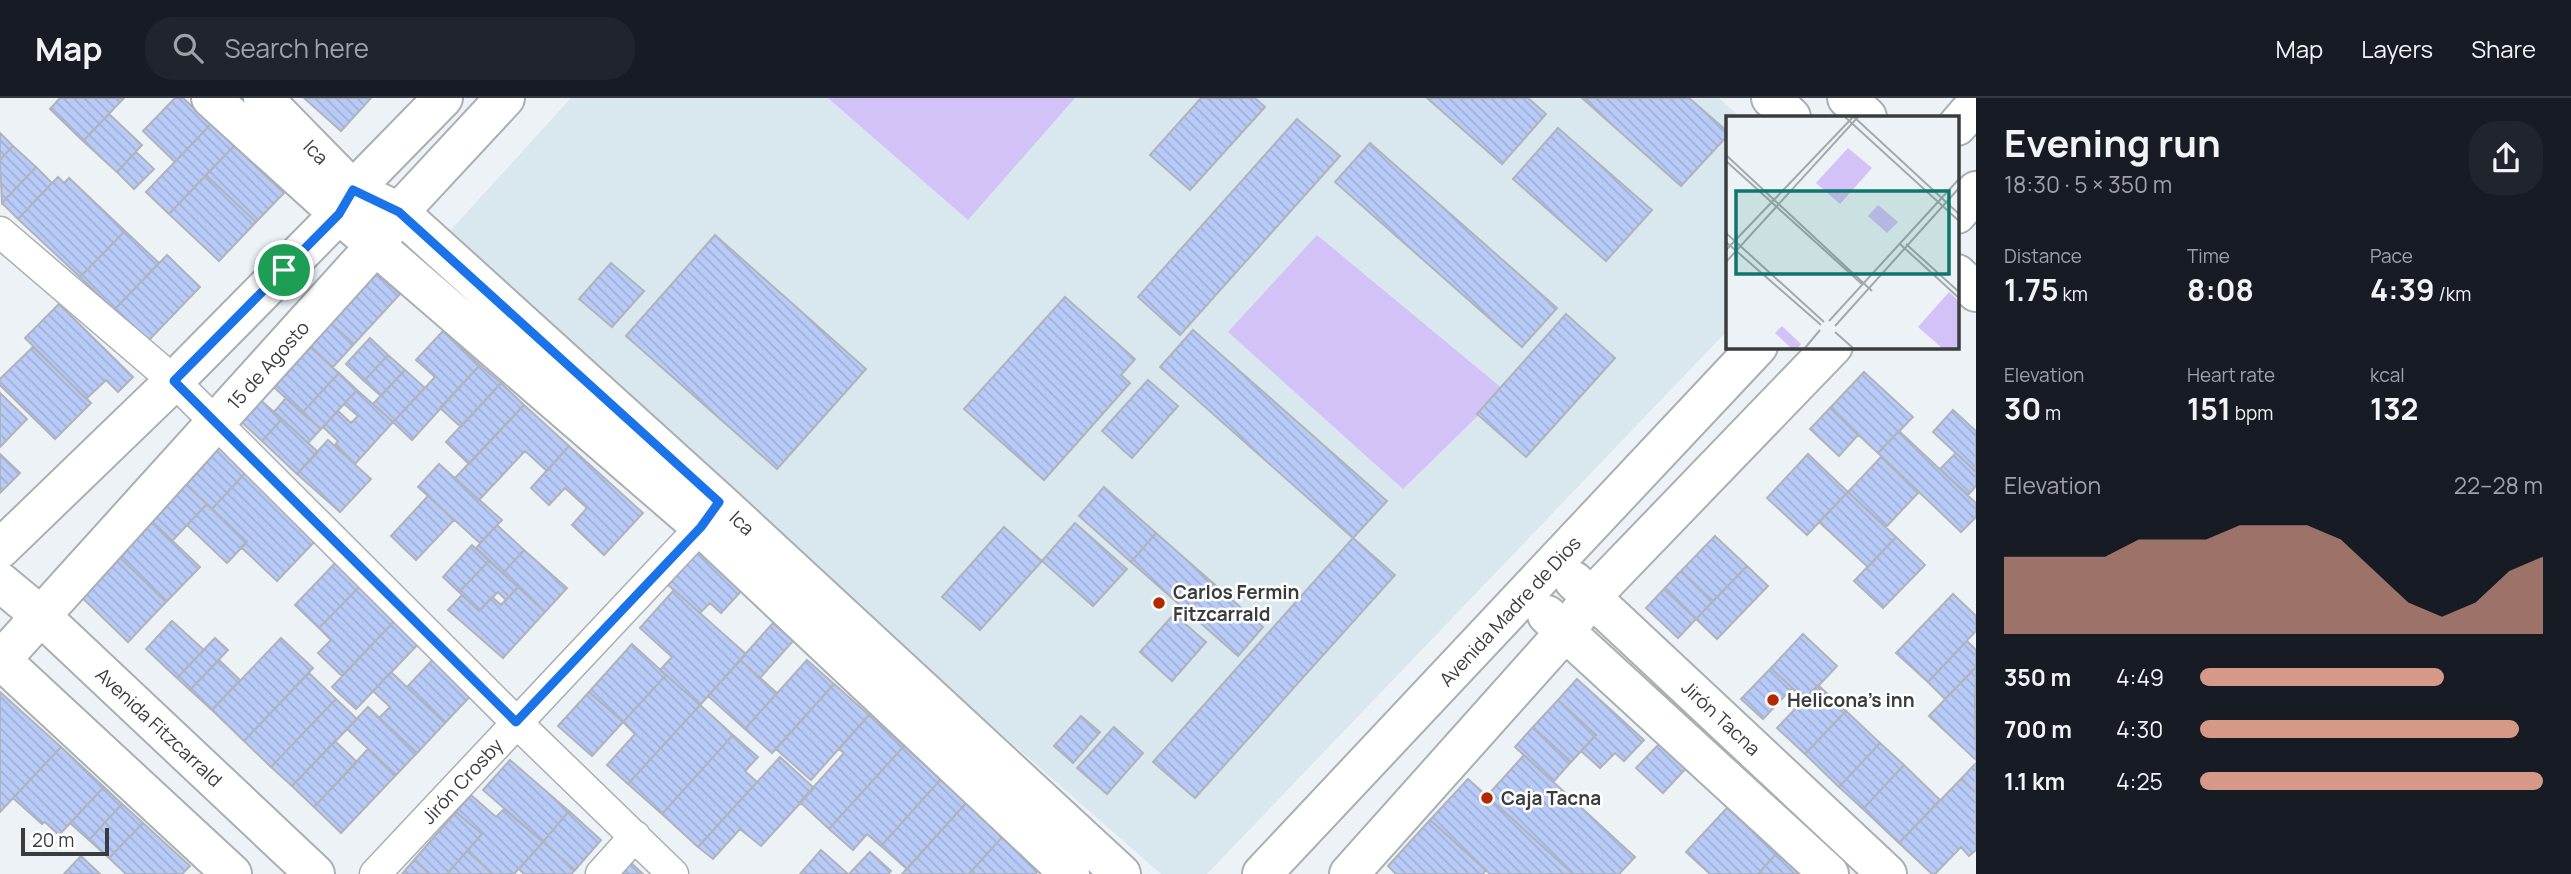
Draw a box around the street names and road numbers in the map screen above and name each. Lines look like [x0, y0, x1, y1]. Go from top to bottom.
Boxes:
street label: Ica [298, 134, 334, 170]
street label: 15 de Agosto [221, 315, 315, 415]
street label: Ica [724, 505, 760, 541]
street label: Avenida Madre de Dios [1433, 530, 1587, 692]
street label: Avenida Fitzcarrald [90, 661, 228, 793]
street label: Jirón Tacna [1676, 675, 1766, 761]
street label: Jirón Crosby [416, 733, 508, 829]

